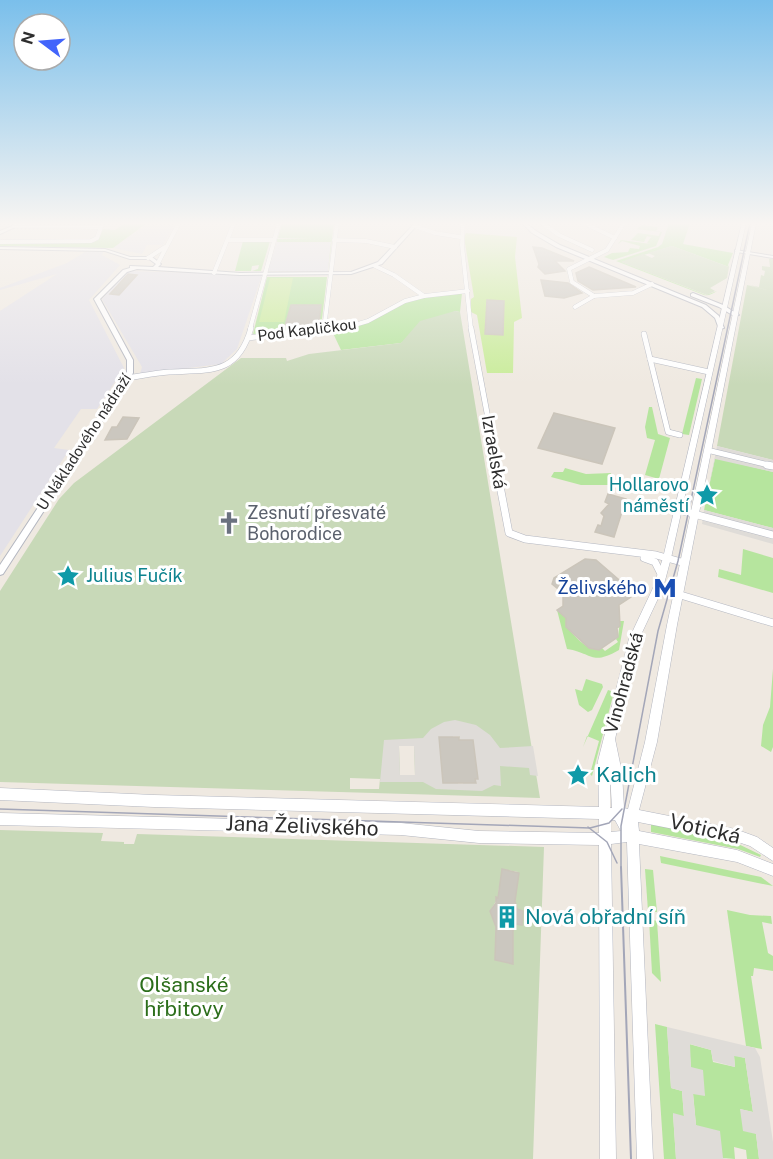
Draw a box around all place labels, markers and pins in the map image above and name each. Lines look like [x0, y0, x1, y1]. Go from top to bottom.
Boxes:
place label: Hollarovo náměstí [609, 474, 690, 516]
place icon: Hollarovo náměstí [694, 482, 720, 508]
place label: Zesnutí přesvaté Bohorodice [247, 502, 386, 544]
church icon: Zesnutí přesvaté Bohorodice [216, 510, 242, 536]
place icon: Julius Fučík [55, 563, 81, 589]
place label: Julius Fučík [86, 565, 183, 586]
metro station icon: Želivského [652, 575, 678, 601]
place label: Želivského [557, 577, 647, 598]
place icon: Kalich [565, 762, 591, 788]
place label: Kalich [596, 762, 657, 787]
building icon: Nová obřadní síň [494, 904, 520, 930]
place label: Nová obřadní síň [525, 904, 686, 929]

